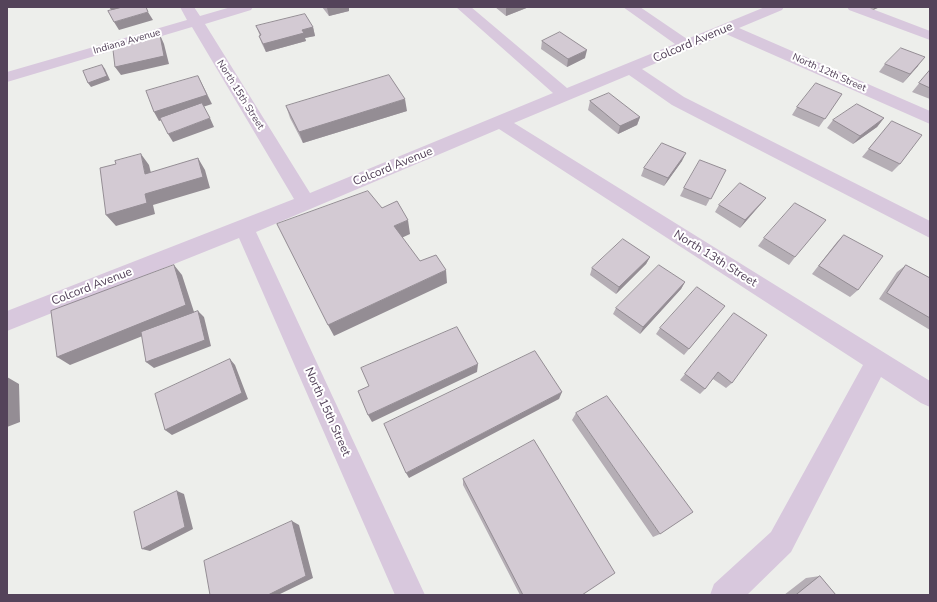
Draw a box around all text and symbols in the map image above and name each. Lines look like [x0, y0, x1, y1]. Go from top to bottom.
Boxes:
street label: Colcord Avenue [651, 20, 735, 66]
street label: Indiana Avenue [92, 27, 162, 57]
street label: North 12th Street [790, 51, 868, 95]
street label: North 15th Street [214, 58, 266, 132]
street label: Colcord Avenue [351, 144, 435, 190]
street label: North 13th Street [671, 228, 759, 290]
street label: Colcord Avenue [50, 265, 134, 309]
street label: North 15th Street [301, 365, 353, 459]

